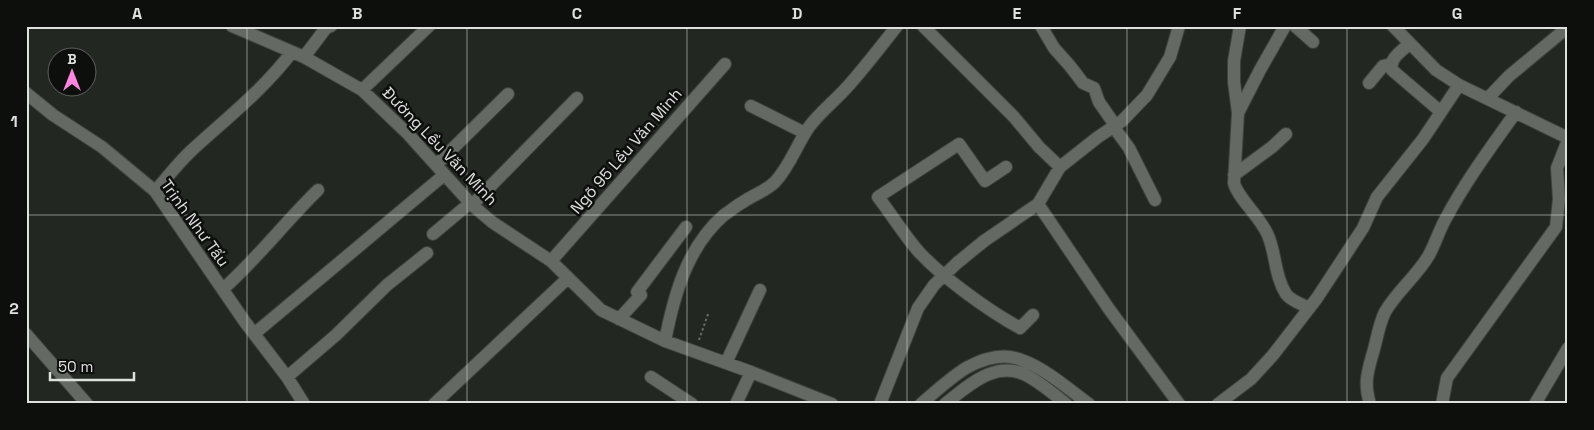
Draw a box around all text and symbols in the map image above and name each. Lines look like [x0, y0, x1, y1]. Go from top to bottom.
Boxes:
text: A [132, 3, 142, 24]
text: B [352, 3, 362, 24]
text: C [572, 3, 582, 24]
text: D [792, 3, 802, 24]
text: E [1013, 3, 1022, 24]
text: F [1233, 3, 1242, 24]
text: G [1452, 3, 1462, 24]
north arrow [48, 48, 98, 98]
text: B [67, 50, 77, 68]
street label: Đường Lều Văn Minh [378, 82, 502, 210]
street label: Ngõ 95 Lều Văn Minh [566, 84, 686, 218]
text: 1 [10, 111, 18, 132]
street label: Trịnh Như Tấu [156, 175, 234, 271]
text: 2 [9, 298, 19, 319]
scale bar [50, 350, 134, 382]
text: 50 m [58, 357, 93, 376]

